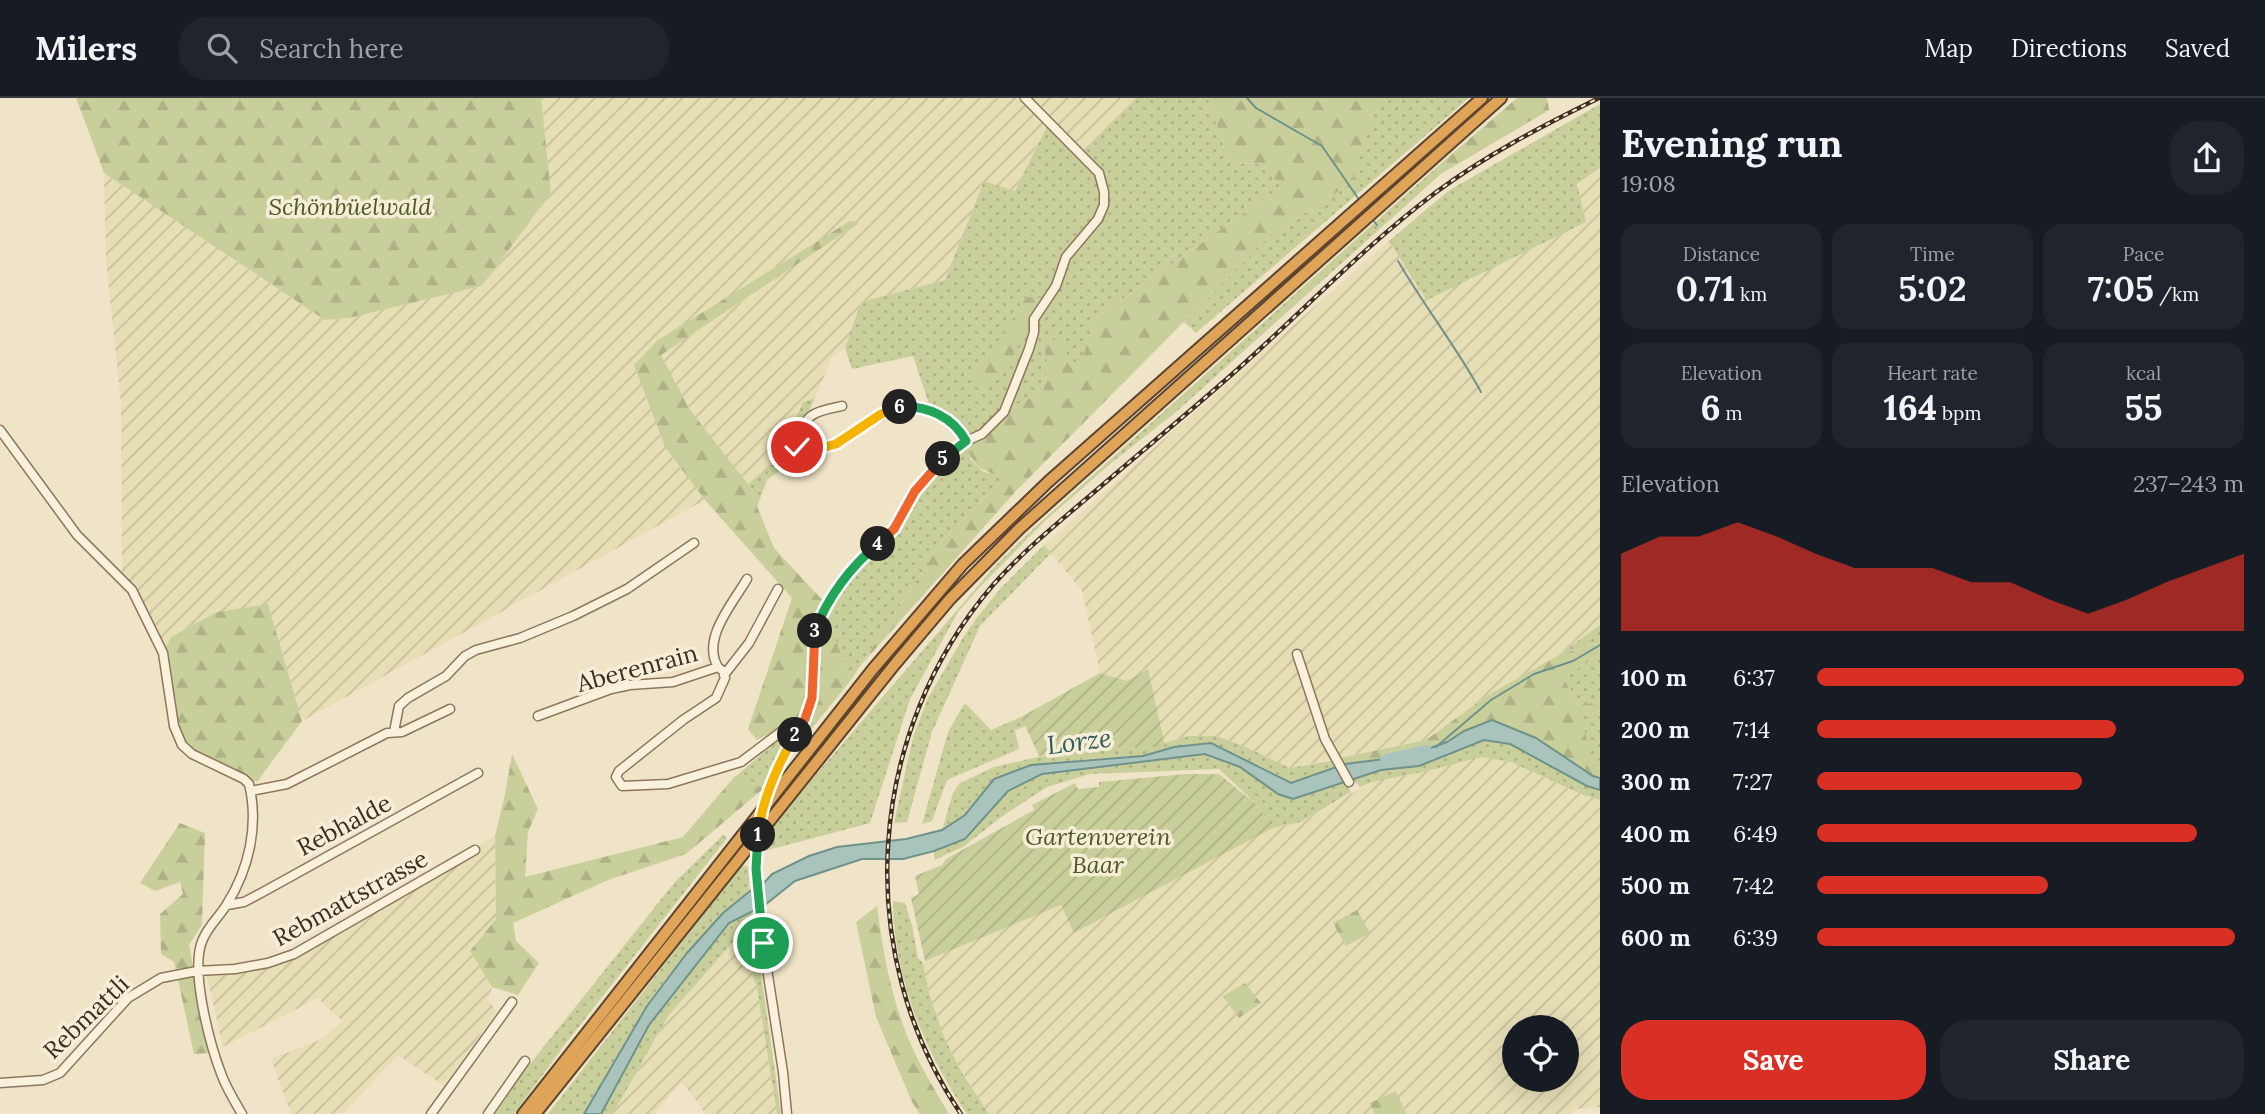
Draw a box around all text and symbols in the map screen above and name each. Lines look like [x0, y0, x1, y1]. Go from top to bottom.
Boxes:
search box [179, 17, 669, 80]
text: Milers [35, 27, 137, 69]
icon: search [203, 29, 241, 67]
text: Search here [259, 32, 404, 65]
text: Map [1924, 33, 1973, 64]
text: Directions [2011, 33, 2127, 64]
text: Saved [2165, 33, 2230, 64]
text: Evening run [1621, 119, 1843, 167]
button: share [2170, 121, 2244, 195]
text: 19:08 [1621, 169, 1676, 198]
park label: Schönbüelwald [268, 191, 432, 222]
text: Distance [1683, 242, 1760, 266]
text: Time [1910, 242, 1955, 266]
text: Pace [2123, 242, 2164, 266]
text: 0.71 [1676, 266, 1735, 311]
text: 5:02 [1898, 266, 1967, 311]
text: 7:05 [2088, 266, 2154, 311]
text: km [1735, 282, 1767, 306]
text: /km [2154, 282, 2199, 306]
text: Elevation [1681, 361, 1762, 385]
text: Heart rate [1887, 361, 1978, 385]
text: kcal [2126, 361, 2161, 385]
text: 6 [1700, 385, 1721, 430]
text: 164 [1884, 385, 1937, 430]
text: 55 [2125, 385, 2162, 430]
pin: 6 [883, 390, 918, 424]
text: 6 [894, 394, 905, 418]
text: m [1721, 401, 1743, 425]
text: bpm [1937, 401, 1981, 425]
pin [767, 417, 827, 477]
icon: check [778, 428, 816, 466]
pin: 5 [926, 442, 960, 476]
text: 5 [937, 446, 948, 470]
text: Elevation [1621, 469, 1720, 498]
text: 237–243 m [2133, 469, 2244, 498]
pin: 4 [860, 526, 896, 562]
text: 4 [872, 531, 883, 555]
pin: 3 [798, 614, 832, 648]
text: 3 [809, 618, 820, 642]
street label: Aberenrain [572, 637, 701, 699]
text: 100 m [1621, 663, 1687, 692]
text: 6:37 [1733, 663, 1775, 692]
text: 200 m [1621, 715, 1690, 744]
text: 7:14 [1733, 715, 1770, 744]
pin: 2 [778, 718, 812, 752]
water label: Lorze [1045, 721, 1113, 761]
text: 2 [789, 722, 800, 746]
text: 300 m [1621, 767, 1690, 796]
text: 7:27 [1733, 767, 1772, 796]
street label: Rebhalde [291, 787, 397, 863]
pin: 1 [740, 818, 776, 852]
text: 400 m [1621, 819, 1690, 848]
text: 6:49 [1733, 819, 1778, 848]
park label: Gartenverein Baar [1025, 821, 1171, 880]
text: 1 [754, 822, 761, 846]
street label: Rebmattstrasse [267, 843, 433, 953]
text: 500 m [1621, 871, 1690, 900]
text: 7:42 [1733, 871, 1774, 900]
pin [733, 913, 793, 973]
text: 600 m [1621, 923, 1691, 952]
text: 6:39 [1733, 923, 1778, 952]
icon: arrive [744, 924, 782, 962]
street label: Rebmattli [37, 968, 135, 1066]
map controls [1502, 1015, 1579, 1092]
button: locate [1502, 1015, 1579, 1092]
button: Save [1621, 1020, 1926, 1100]
button: Share [1940, 1020, 2244, 1100]

